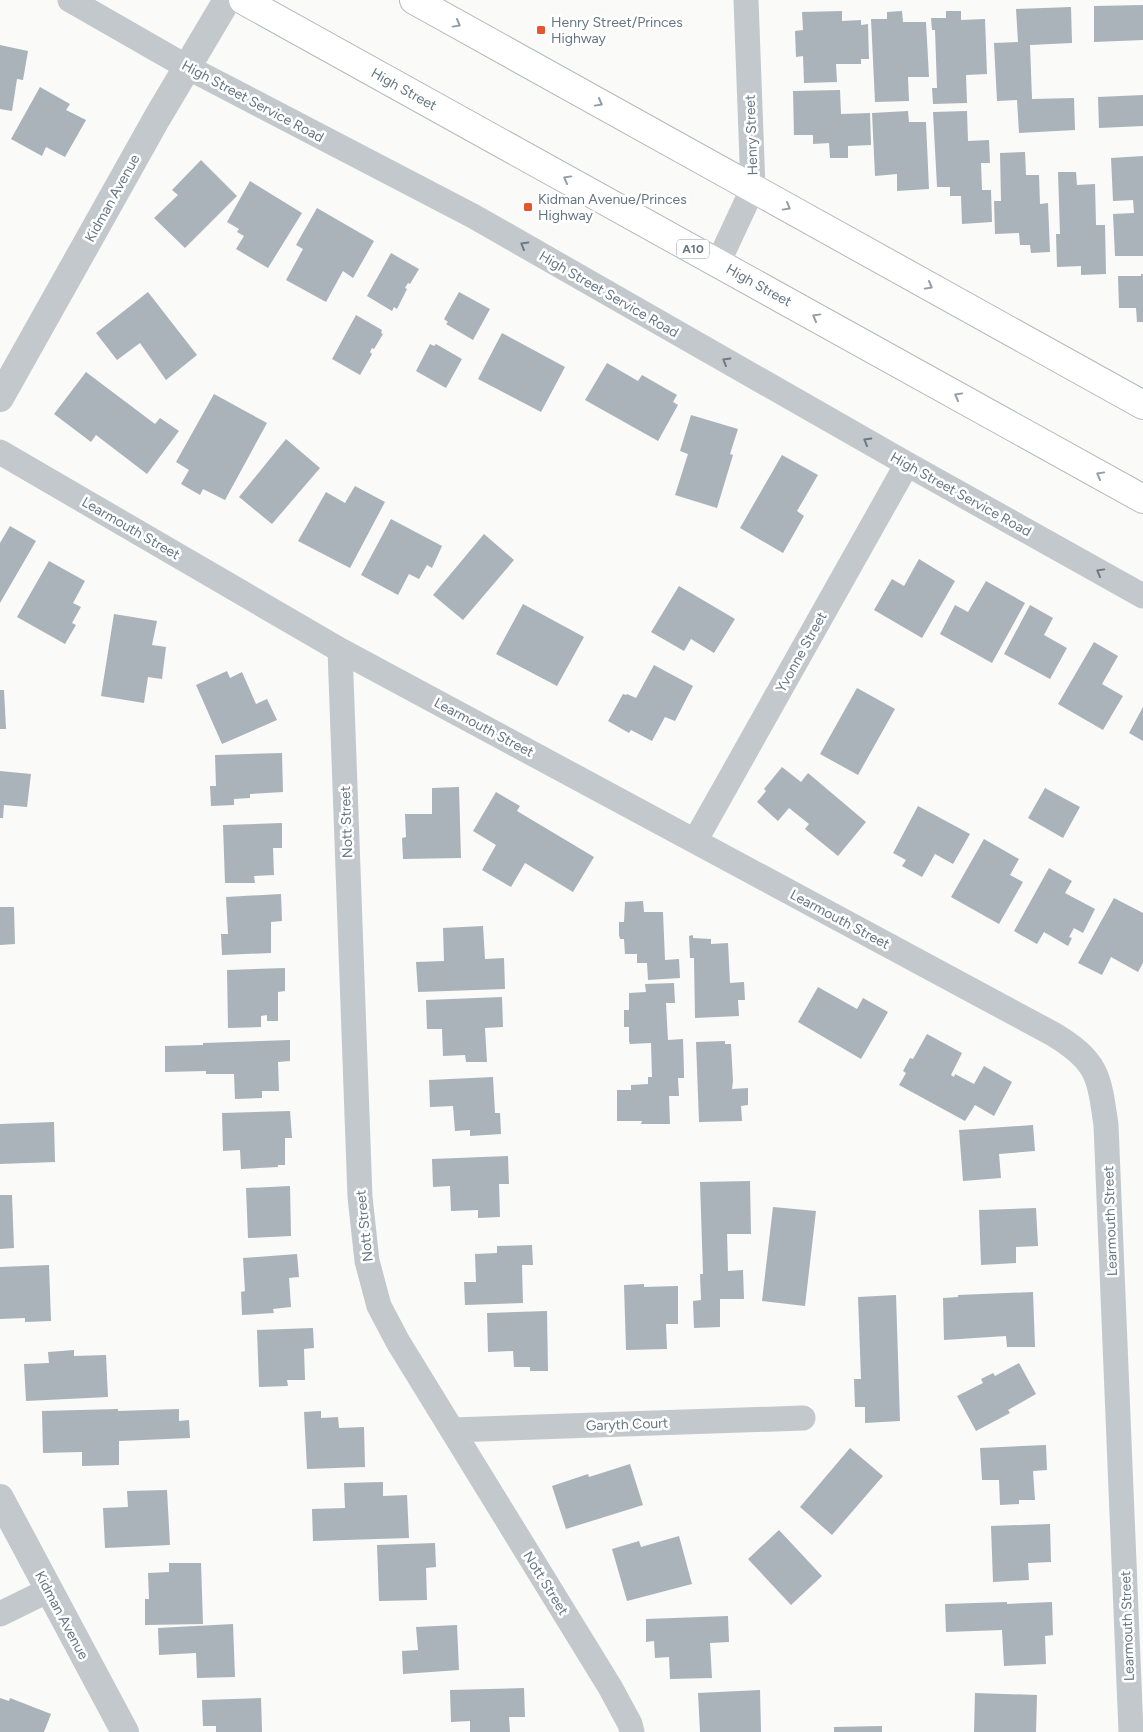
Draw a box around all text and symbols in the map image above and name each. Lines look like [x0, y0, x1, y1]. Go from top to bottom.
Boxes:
place label: Henry Street/Princes Highway [551, 14, 683, 47]
one-way arrow [451, 17, 460, 27]
marker: Henry Street/Princes Highway [535, 24, 547, 36]
street label: High Street Service Road [179, 57, 327, 146]
street label: High Street [368, 64, 440, 114]
street label: Henry Street [742, 94, 761, 176]
one-way arrow [593, 96, 602, 106]
street label: Kidman Avenue [81, 151, 144, 245]
one-way arrow [563, 175, 572, 185]
place label: Kidman Avenue/Princes Highway [538, 191, 687, 224]
marker: Kidman Avenue/Princes Highway [522, 201, 534, 213]
one-way arrow [781, 201, 790, 211]
road number: A10 [677, 240, 709, 258]
one-way arrow [520, 242, 529, 252]
street label: High Street Service Road [536, 247, 682, 341]
street label: High Street [723, 260, 795, 310]
one-way arrow [923, 280, 932, 290]
one-way arrow [813, 313, 822, 323]
one-way arrow [722, 357, 731, 367]
one-way arrow [955, 392, 964, 402]
one-way arrow [863, 438, 872, 448]
street label: High Street Service Road [887, 449, 1034, 540]
one-way arrow [1097, 471, 1106, 481]
street label: Learmouth Street [79, 493, 183, 563]
one-way arrow [1097, 568, 1106, 578]
street label: Yvonne Street [772, 609, 831, 695]
street label: Learmouth Street [431, 694, 536, 761]
street label: Nott Street [337, 786, 356, 858]
street label: Learmouth Street [787, 886, 892, 953]
street label: Learmouth Street [1100, 1166, 1121, 1276]
street label: Nott Street [352, 1189, 377, 1263]
street label: Garyth Court [585, 1415, 669, 1434]
street label: Nott Street [519, 1548, 572, 1618]
street label: Kidman Avenue [31, 1568, 92, 1663]
street label: Learmouth Street [1117, 1571, 1138, 1681]

